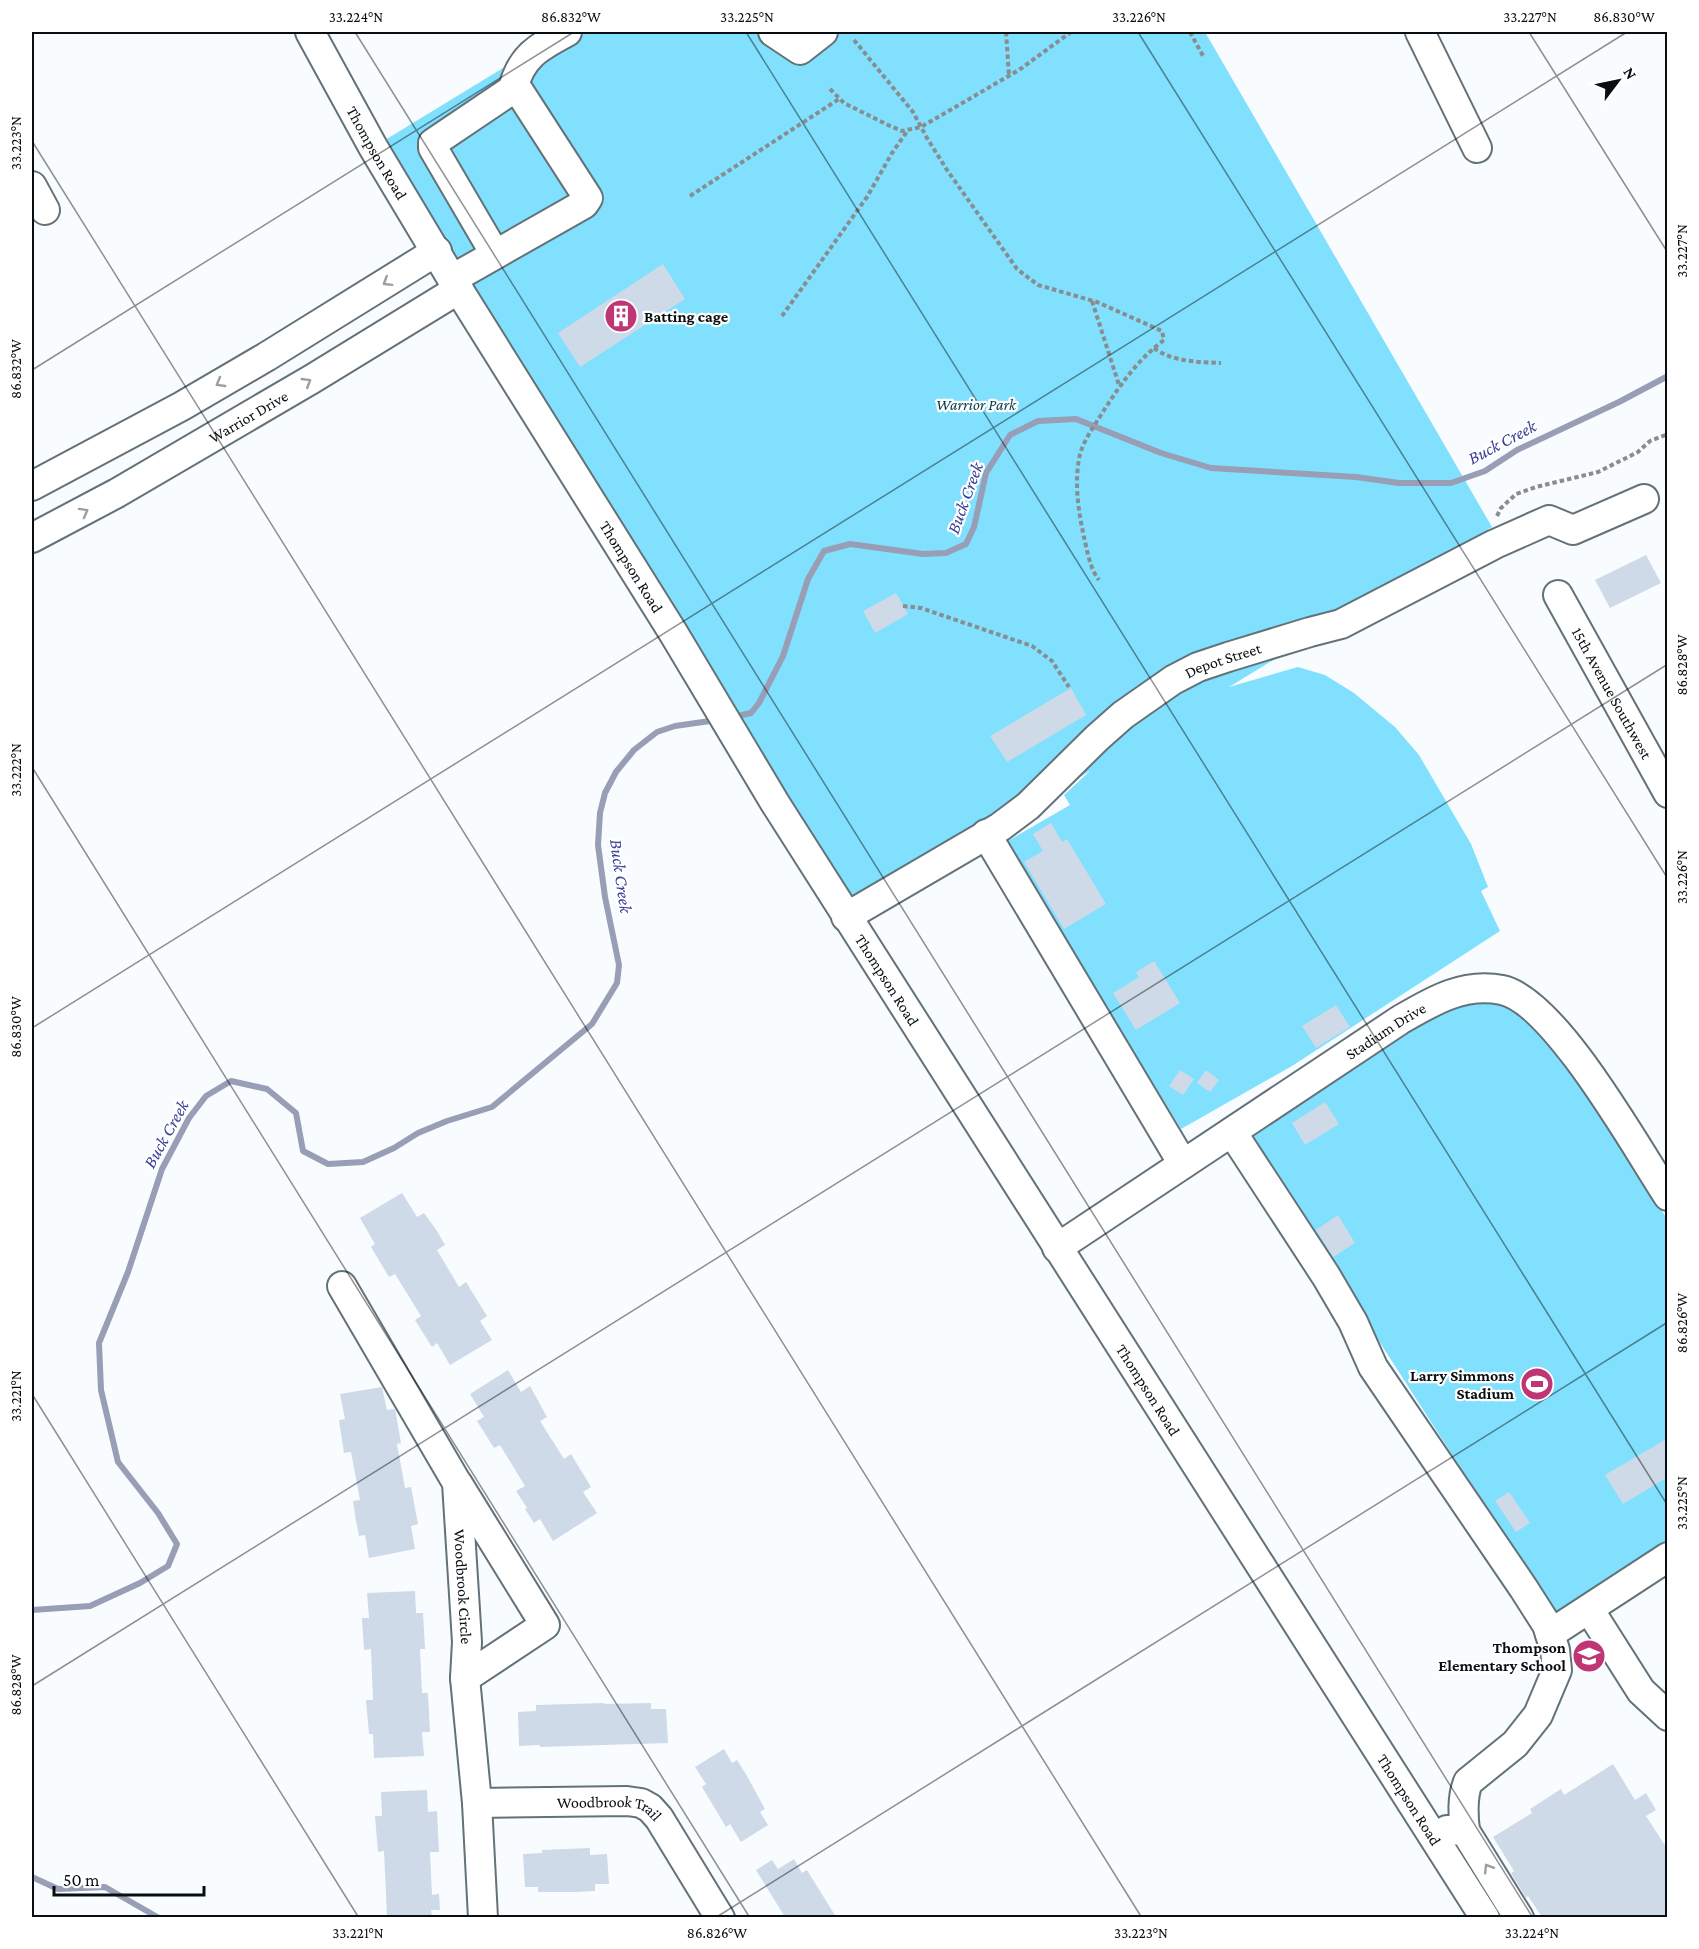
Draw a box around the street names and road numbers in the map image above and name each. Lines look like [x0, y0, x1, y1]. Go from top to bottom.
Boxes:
street label: Thompson Road [344, 103, 411, 203]
street label: Warrior Drive [206, 387, 290, 446]
street label: Thompson Road [597, 518, 667, 616]
street label: 15th Avenue Southwest [1569, 624, 1656, 762]
street label: Depot Street [1182, 639, 1264, 681]
street label: Thompson Road [852, 931, 923, 1029]
street label: Stadium Drive [1342, 999, 1428, 1062]
street label: Thompson Road [1113, 1341, 1184, 1439]
street label: Woodbrook Circle [451, 1529, 476, 1645]
street label: Thompson Road [1374, 1751, 1445, 1849]
street label: Woodbrook Trail [557, 1792, 665, 1824]

